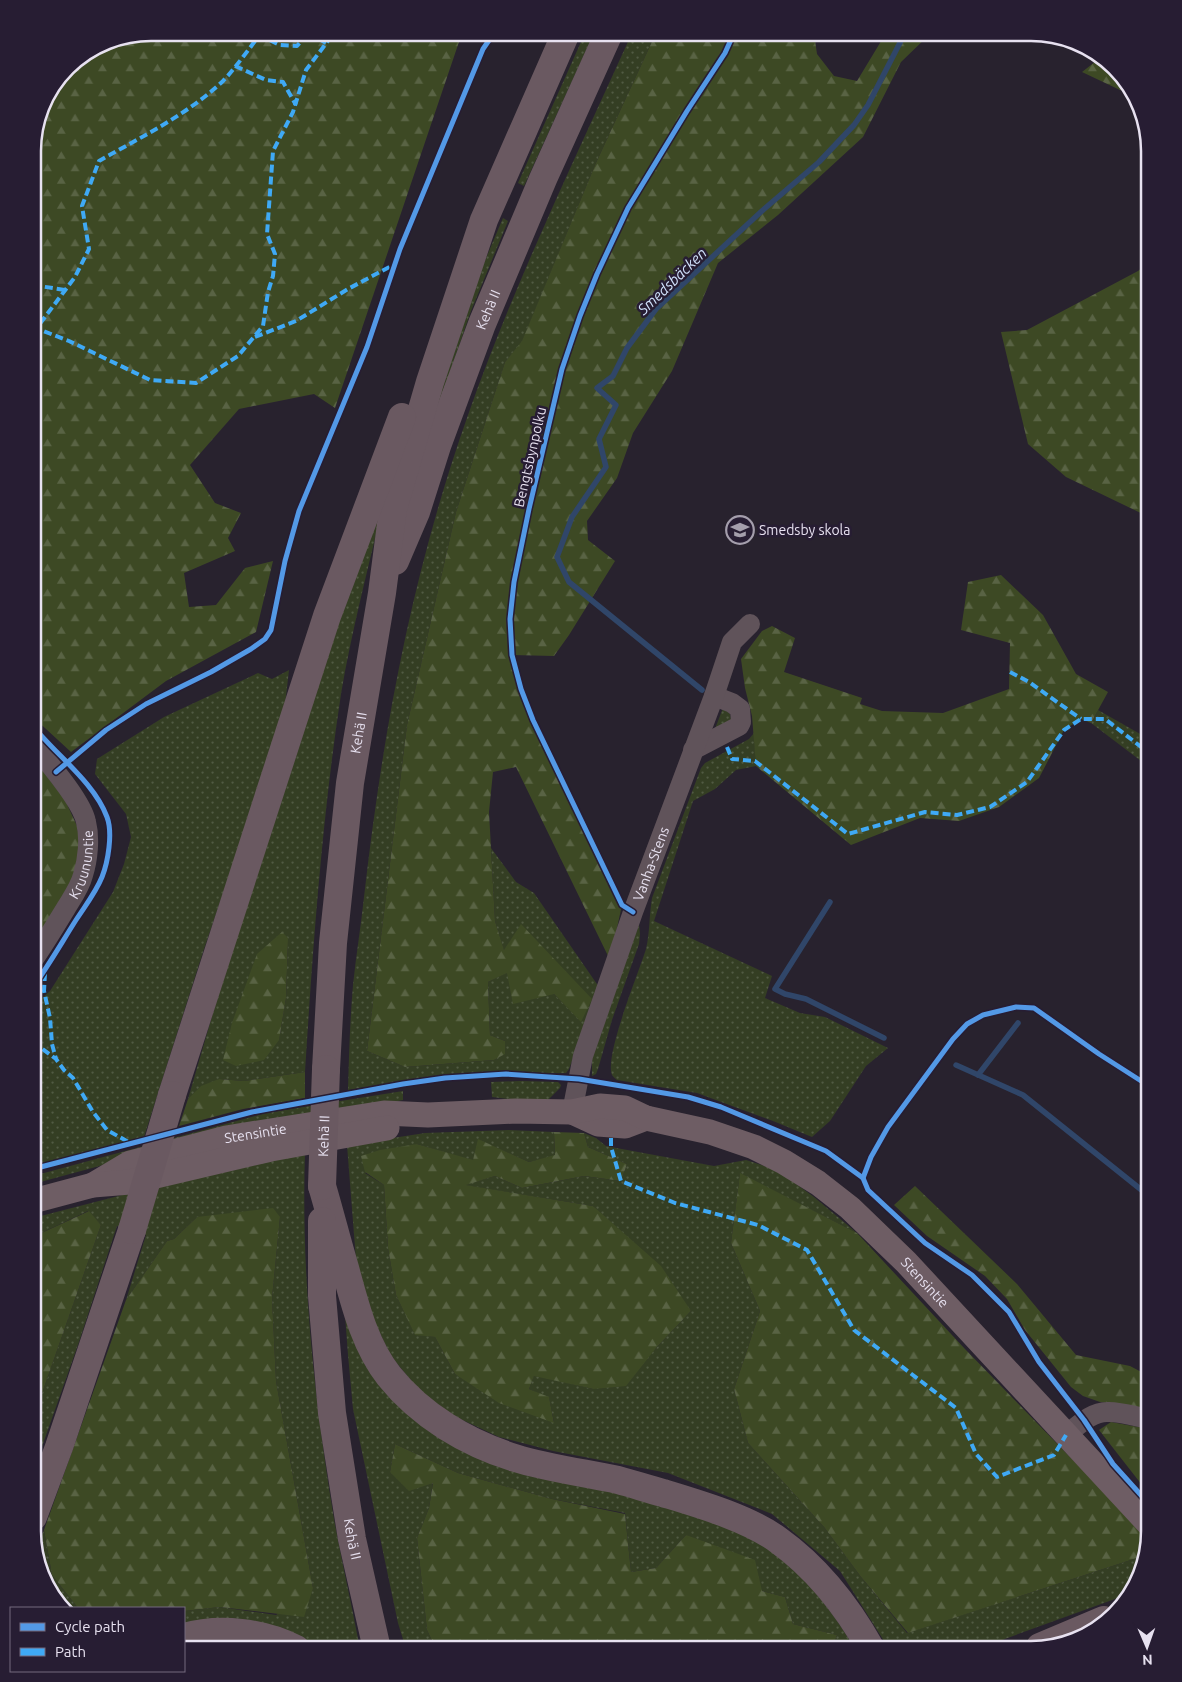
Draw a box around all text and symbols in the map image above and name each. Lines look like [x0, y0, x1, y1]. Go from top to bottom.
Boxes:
water label: Smedsbäcken [633, 244, 710, 319]
street label: Kehä II [473, 287, 503, 332]
street label: Bengtsbynpolku [511, 405, 549, 509]
school or university icon: Smedsby skola [725, 515, 755, 545]
place label: Smedsby skola [759, 522, 850, 538]
street label: Kehä II [347, 711, 370, 755]
street label: Vanha-Stens [630, 825, 672, 903]
street label: Kruununtie [66, 829, 96, 902]
street label: Kehä II [315, 1115, 332, 1157]
street label: Stensintie [223, 1121, 288, 1146]
street label: Stensintie [898, 1254, 952, 1311]
street label: Kehä II [341, 1517, 364, 1561]
legend [10, 1607, 185, 1672]
text: Cycle path [55, 1618, 125, 1635]
north arrow [1122, 1622, 1172, 1672]
text: Path [55, 1643, 86, 1660]
text: N [1142, 1652, 1153, 1668]

